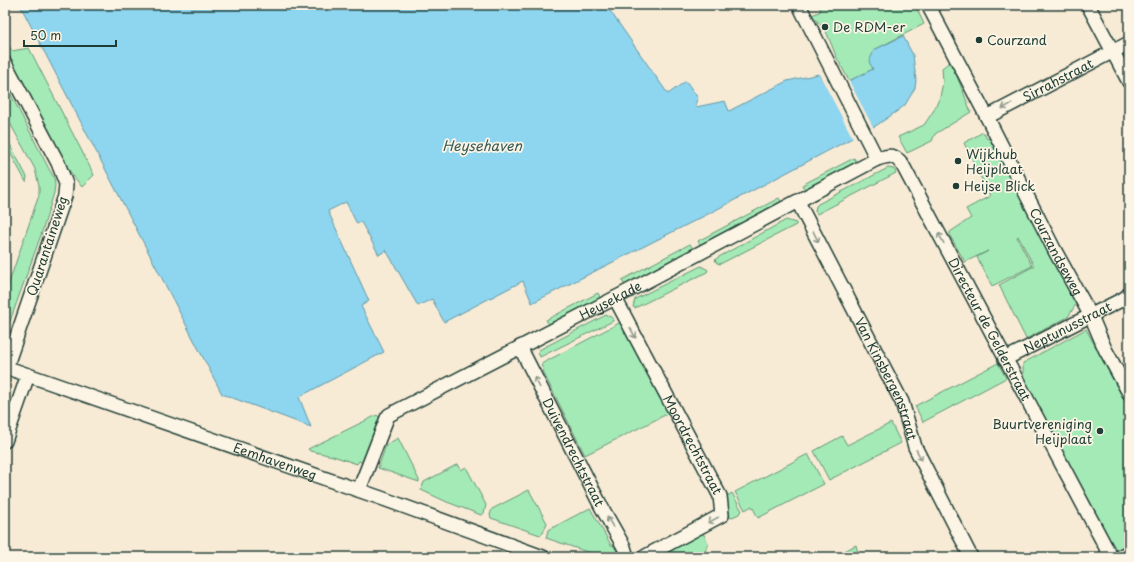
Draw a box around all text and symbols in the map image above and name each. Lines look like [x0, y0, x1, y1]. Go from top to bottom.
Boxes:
place label: De RDM-er [833, 17, 906, 36]
scale bar [24, 22, 116, 48]
marker: De RDM-er [820, 22, 830, 32]
text: 50 m [30, 26, 61, 44]
place label: Courzand [987, 30, 1047, 49]
marker: Courzand [974, 35, 984, 45]
street label: Sirrahstraat [1019, 53, 1096, 106]
one-way arrow [1002, 103, 1014, 110]
water label: Heysehaven [442, 135, 522, 156]
place label: Wijkhub Heijplaat [966, 144, 1023, 178]
marker: Wijkhub Heijplaat [953, 156, 963, 166]
place label: Heijse Blick [964, 176, 1035, 195]
marker: Heijse Blick [951, 181, 961, 191]
street label: Quarantaineweg [21, 193, 72, 298]
street label: Courzandseweg [1025, 204, 1088, 299]
one-way arrow [813, 230, 821, 242]
one-way arrow [937, 233, 945, 245]
street label: Directeur de Gelderstraat [944, 254, 1036, 404]
street label: Heysekade [576, 276, 645, 324]
street label: Neptunusstraat [1020, 296, 1115, 357]
street label: Van Kinsbergenstraat [851, 314, 922, 442]
one-way arrow [629, 327, 637, 339]
one-way arrow [533, 376, 541, 388]
street label: Moordrechtstraat [659, 391, 727, 498]
street label: Duivendrechtstraat [538, 394, 610, 510]
place label: Buurtvereniging Heijplaat [992, 414, 1092, 448]
marker: Buurtvereniging Heijplaat [1095, 426, 1105, 436]
street label: Eemhavenweg [231, 437, 320, 484]
one-way arrow [916, 449, 923, 461]
one-way arrow [605, 516, 613, 528]
one-way arrow [707, 517, 719, 524]

